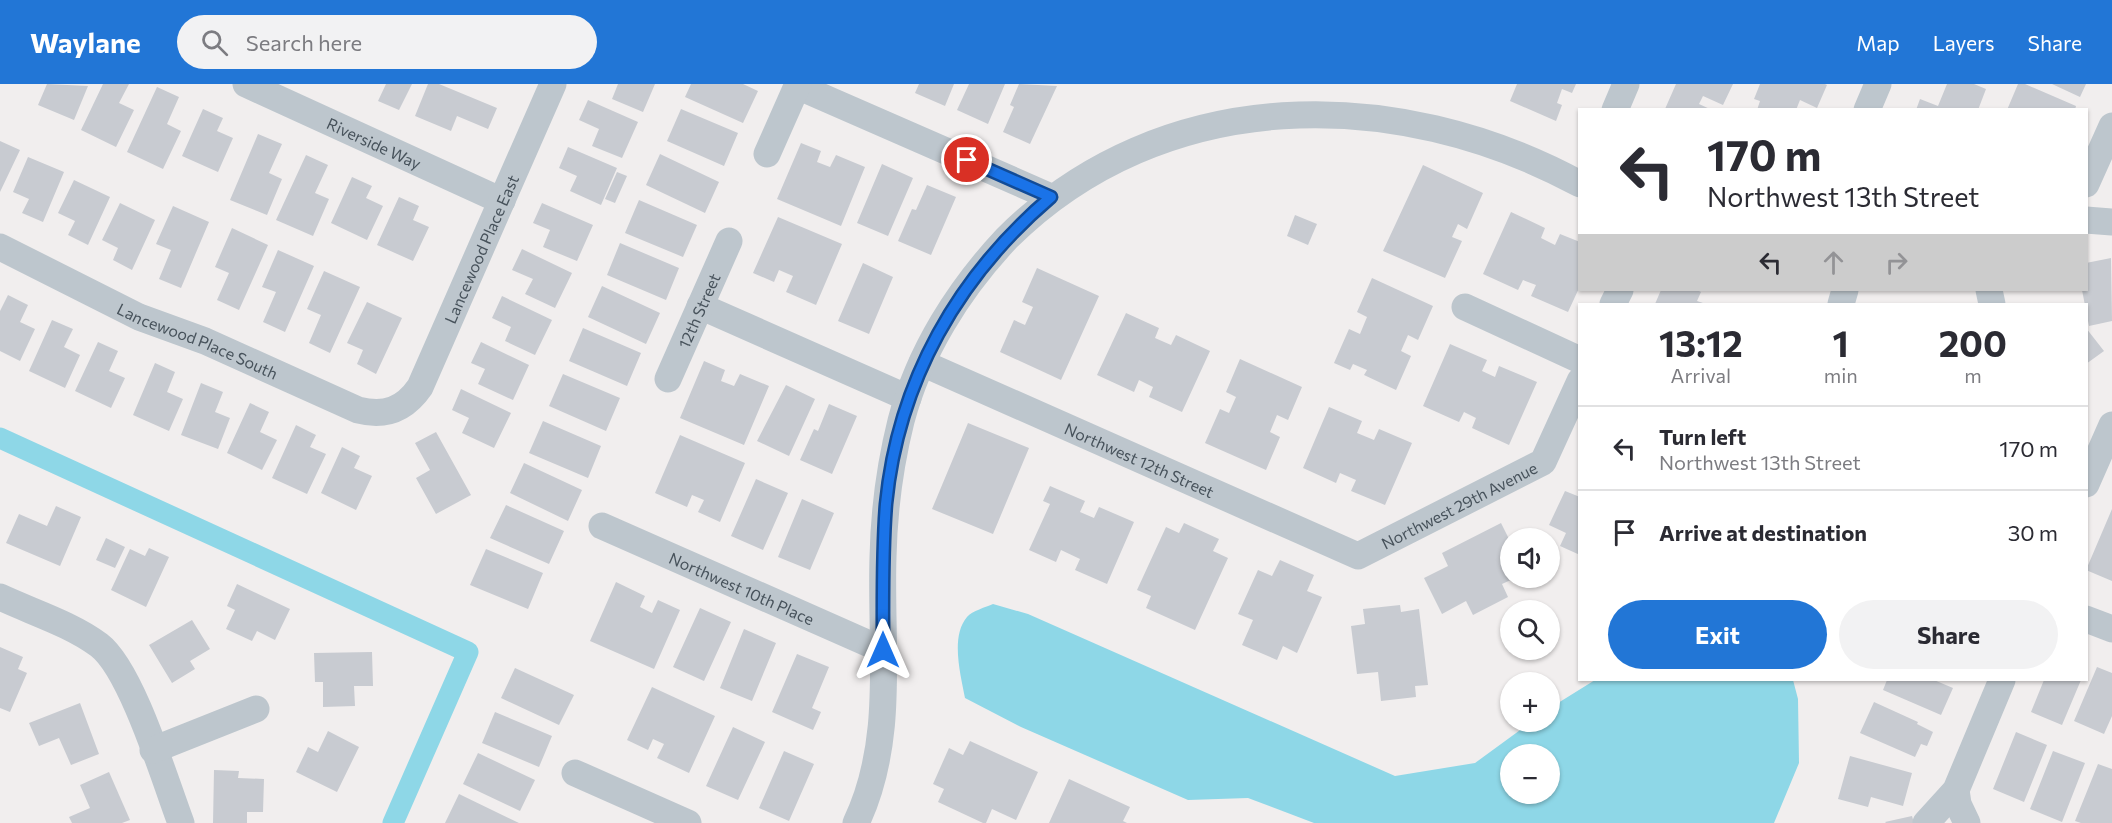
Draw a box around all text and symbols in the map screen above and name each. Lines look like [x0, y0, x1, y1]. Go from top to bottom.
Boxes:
search box [177, 15, 597, 69]
text: Waylane [30, 25, 141, 59]
icon: search [198, 26, 231, 59]
text: Search here [246, 29, 362, 56]
text: Map [1856, 30, 1900, 55]
text: Layers [1933, 30, 1995, 55]
text: Share [2028, 30, 2082, 55]
street label: Riverside Way [324, 113, 424, 172]
text: 170 m [1707, 128, 1821, 180]
icon: left [1608, 132, 1686, 210]
pin [941, 134, 992, 185]
icon: arrive [950, 143, 983, 176]
street label: Lancewood Place East [440, 171, 522, 326]
text: Northwest 13th Street [1707, 180, 1979, 213]
icon: left [1754, 246, 1787, 279]
icon: ahead [1817, 246, 1850, 279]
icon: right [1880, 246, 1913, 279]
street label: 12th Street [674, 270, 723, 351]
street label: Lancewood Place South [114, 298, 281, 382]
text: 13:12 [1659, 320, 1743, 364]
text: 1 [1833, 320, 1849, 364]
text: 200 [1939, 320, 2007, 364]
text: Arrival [1671, 363, 1731, 387]
text: min [1824, 363, 1858, 387]
text: m [1964, 363, 1982, 387]
street label: Northwest 12th Street [1062, 418, 1218, 501]
text: Turn left [1659, 423, 1746, 450]
icon: left [1608, 432, 1641, 465]
text: 170 m [1999, 435, 2058, 462]
text: Northwest 13th Street [1659, 450, 1861, 474]
street label: Northwest 29th Avenue [1378, 457, 1540, 552]
icon: arrive [1608, 516, 1641, 549]
text: Arrive at destination [1659, 519, 1867, 546]
text: 30 m [2008, 519, 2058, 546]
map controls [1500, 528, 1560, 804]
button: sound [1500, 528, 1560, 588]
street label: Northwest 10th Place [667, 547, 817, 628]
button: search [1500, 600, 1560, 660]
button: Exit [1608, 600, 1827, 669]
button: Share [1839, 600, 2058, 669]
position arrow [851, 618, 915, 682]
button: + [1500, 672, 1560, 732]
button: − [1500, 744, 1560, 804]

